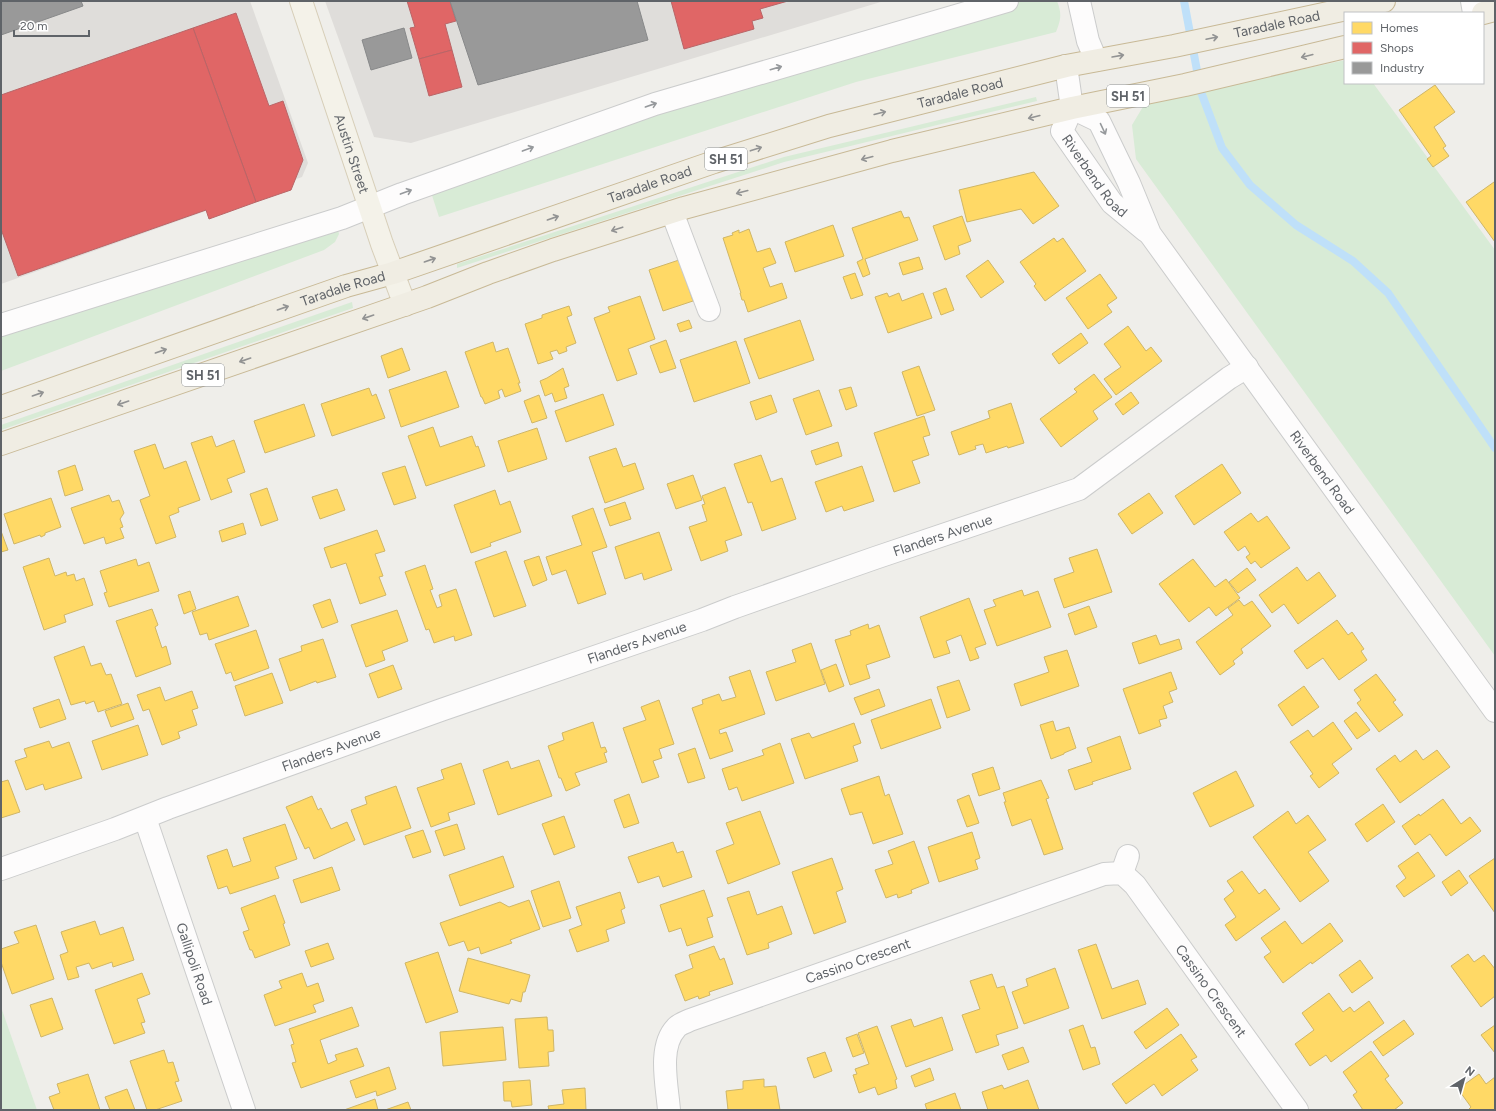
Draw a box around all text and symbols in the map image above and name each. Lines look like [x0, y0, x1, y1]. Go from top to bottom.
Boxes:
street label: Taradale Road [1232, 7, 1322, 42]
scale bar [14, 12, 89, 38]
legend [1344, 12, 1484, 84]
text: 20 m [20, 19, 48, 33]
text: Homes [1380, 21, 1419, 35]
one-way arrow [1205, 33, 1218, 41]
text: Shops [1380, 41, 1414, 55]
one-way arrow [1111, 52, 1124, 60]
one-way arrow [1301, 53, 1314, 60]
text: Industry [1380, 61, 1425, 75]
one-way arrow [769, 64, 782, 71]
street label: Taradale Road [916, 74, 1005, 112]
road number: SH 51 [1107, 85, 1149, 107]
one-way arrow [644, 101, 657, 108]
one-way arrow [874, 108, 887, 116]
street label: Austin Street [330, 112, 373, 196]
one-way arrow [1028, 113, 1041, 121]
one-way arrow [1100, 123, 1107, 135]
street label: Riverbend Road [1058, 131, 1131, 221]
one-way arrow [522, 144, 534, 152]
one-way arrow [749, 145, 762, 152]
road number: SH 51 [705, 148, 747, 170]
one-way arrow [861, 155, 874, 162]
street label: Taradale Road [606, 162, 694, 207]
one-way arrow [399, 188, 412, 195]
one-way arrow [736, 189, 749, 196]
one-way arrow [547, 213, 559, 221]
one-way arrow [611, 226, 624, 233]
one-way arrow [423, 256, 436, 263]
street label: Taradale Road [299, 268, 387, 310]
one-way arrow [277, 304, 290, 311]
one-way arrow [363, 314, 375, 322]
one-way arrow [154, 346, 166, 354]
one-way arrow [239, 357, 252, 364]
road number: SH 51 [182, 364, 224, 386]
one-way arrow [31, 389, 43, 397]
one-way arrow [117, 399, 129, 407]
street label: Riverbend Road [1286, 427, 1358, 518]
street label: Flanders Avenue [891, 511, 995, 560]
street label: Flanders Avenue [585, 618, 689, 668]
street label: Flanders Avenue [280, 724, 383, 775]
street label: Gallipoli Road [172, 921, 216, 1007]
street label: Cassino Crescent [803, 935, 913, 988]
street label: Cassino Crescent [1172, 941, 1250, 1041]
north arrow [1444, 1059, 1484, 1099]
text: N [1462, 1064, 1477, 1079]

